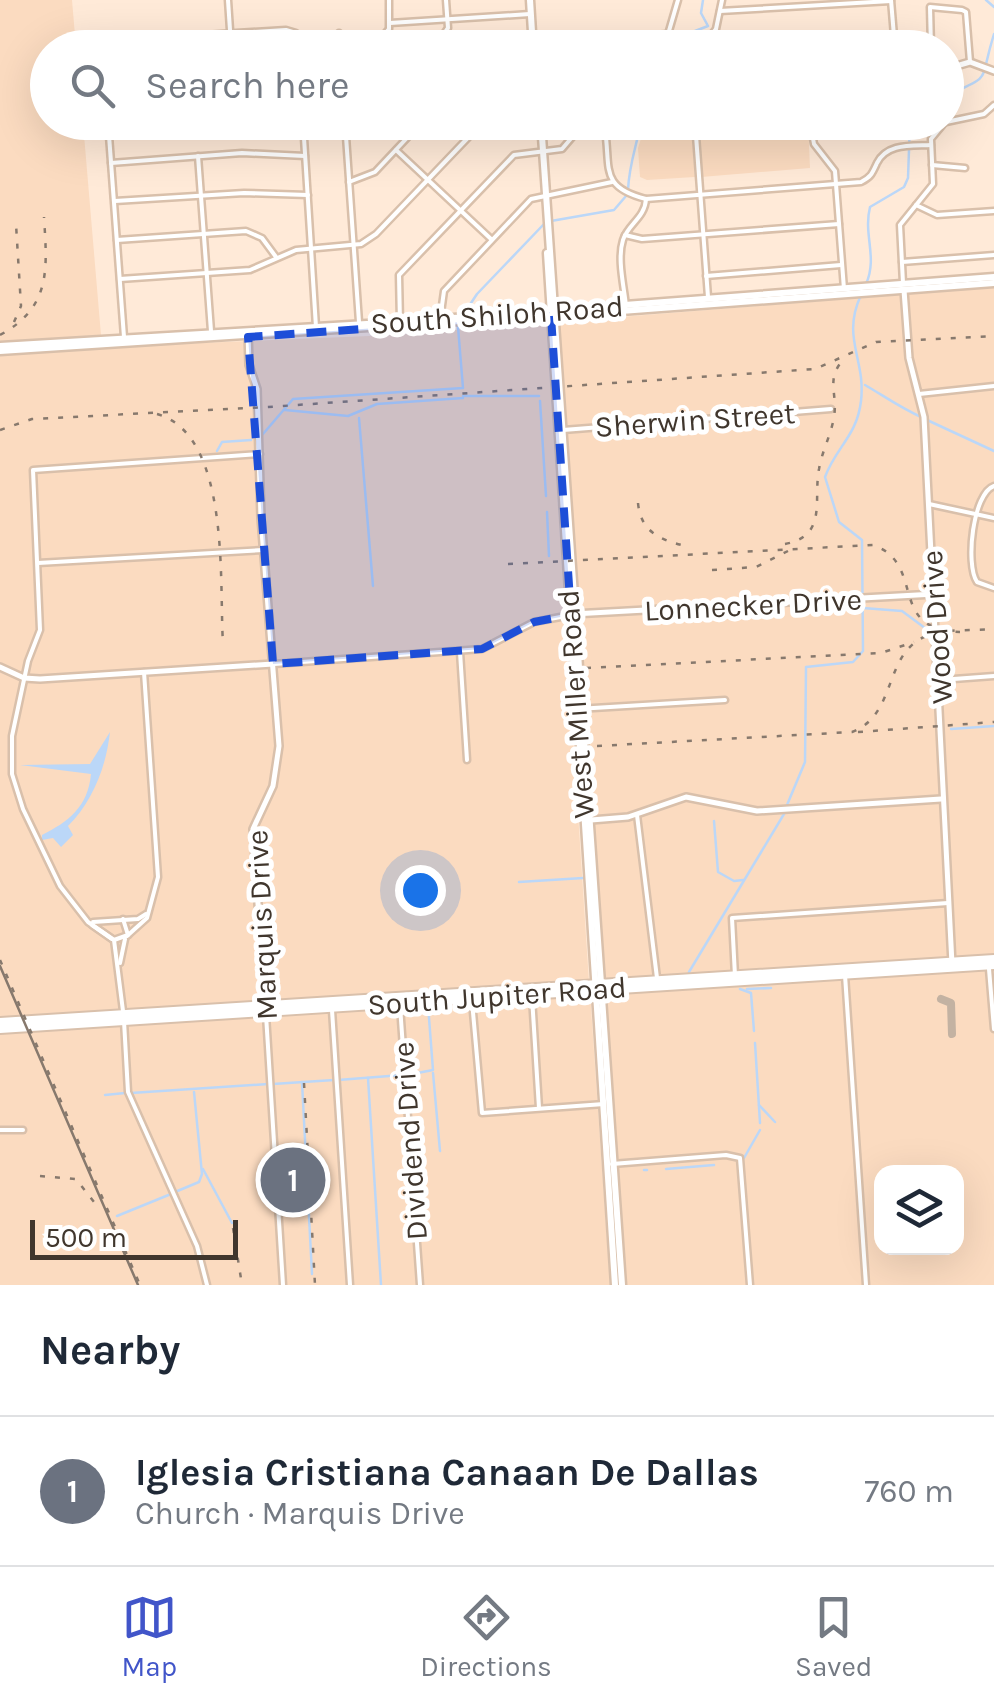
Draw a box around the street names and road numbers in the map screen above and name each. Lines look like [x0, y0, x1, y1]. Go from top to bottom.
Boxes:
street label: South Shiloh Road [369, 288, 625, 342]
street label: Sherwin Street [594, 395, 796, 445]
street label: Wood Drive [914, 549, 960, 705]
street label: Lonnecker Drive [643, 581, 863, 629]
street label: West Miller Road [550, 589, 602, 819]
street label: Marquis Drive [239, 829, 285, 1021]
street label: South Jupiter Road [366, 969, 628, 1023]
street label: Dividend Drive [385, 1040, 435, 1242]

